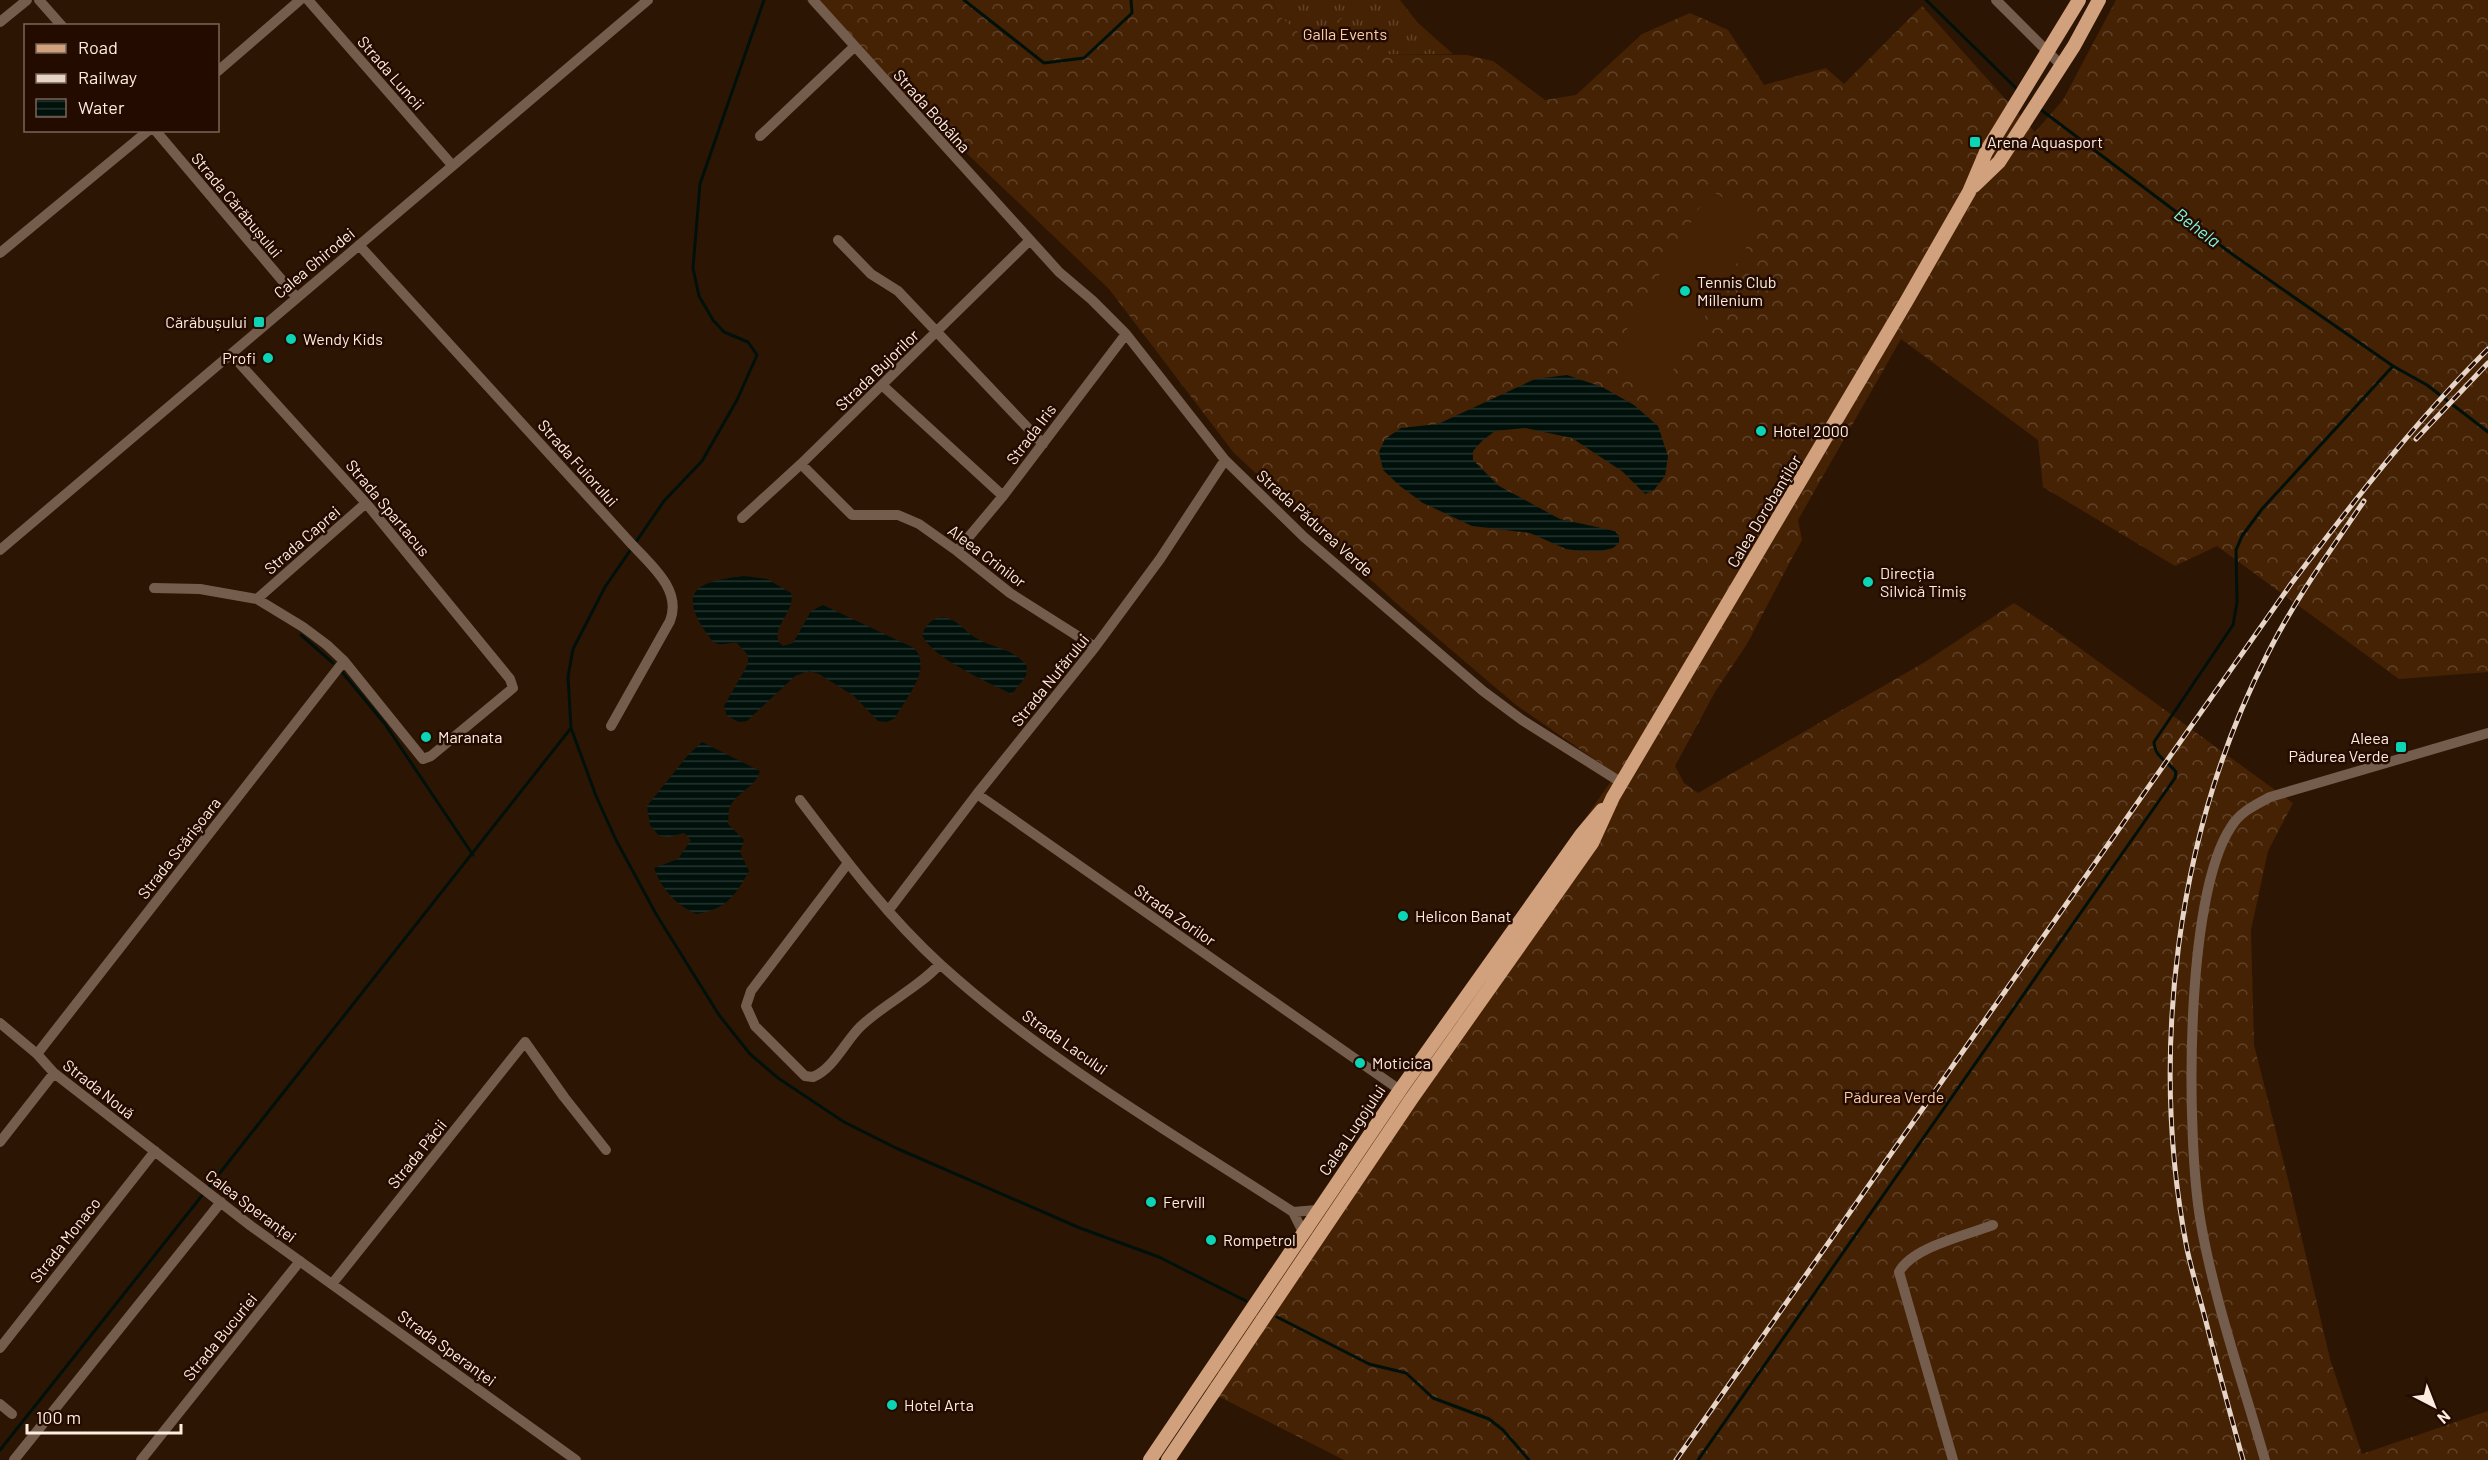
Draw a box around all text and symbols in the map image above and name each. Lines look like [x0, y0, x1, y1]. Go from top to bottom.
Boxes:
legend [24, 24, 219, 132]
park label: Galla Events [1303, 24, 1387, 43]
street label: Strada Luncii [354, 32, 429, 114]
text: Road [78, 36, 118, 58]
street label: Strada Bobâlna [890, 65, 975, 156]
text: Railway [78, 66, 137, 88]
text: Water [78, 96, 125, 118]
place label: Arena Aquasport [1987, 132, 2103, 151]
marker: Arena Aquasport [1968, 135, 1982, 149]
street label: Strada Cărăbușului [188, 148, 287, 261]
water label: Behela [2170, 203, 2225, 252]
street label: Calea Ghirodei [269, 223, 358, 302]
place label: Tennis Club Millenium [1697, 272, 1776, 309]
marker: Tennis Club Millenium [1678, 284, 1692, 298]
place label: Cărăbușului [165, 312, 247, 331]
marker: Cărăbușului [252, 315, 266, 329]
street label: Strada Bujorilor [831, 325, 922, 414]
place label: Wendy Kids [303, 329, 383, 348]
marker: Wendy Kids [284, 332, 298, 346]
place label: Profi [222, 348, 256, 367]
marker: Profi [261, 351, 275, 365]
street label: Strada Iris [1002, 400, 1060, 468]
street label: Strada Fuiorului [534, 415, 622, 510]
place label: Hotel 2000 [1773, 421, 1849, 440]
marker: Hotel 2000 [1754, 424, 1768, 438]
street label: Calea Dorobanților [1722, 451, 1805, 571]
street label: Strada Spartacus [342, 456, 434, 560]
street label: Strada Pădurea Verde [1253, 465, 1377, 580]
street label: Strada Caprei [260, 502, 343, 578]
street label: Aleea Crinilor [945, 520, 1030, 591]
place label: Direcția Silvică Timiș [1880, 563, 1966, 600]
marker: Direcția Silvică Timiș [1861, 575, 1875, 589]
street label: Strada Nufărului [1007, 630, 1093, 730]
place label: Maranata [438, 727, 502, 746]
place label: Aleea Pădurea Verde [2288, 728, 2389, 765]
marker: Maranata [419, 730, 433, 744]
marker: Aleea Pădurea Verde [2394, 740, 2408, 754]
street label: Strada Scărișoara [133, 793, 224, 902]
street label: Strada Zorilor [1131, 880, 1220, 950]
place label: Helicon Banat [1415, 906, 1511, 925]
marker: Helicon Banat [1396, 909, 1410, 923]
street label: Strada Lacului [1019, 1005, 1112, 1078]
place label: Moticica [1372, 1053, 1431, 1072]
street label: Strada Nouă [60, 1055, 139, 1122]
marker: Moticica [1353, 1056, 1367, 1070]
street label: Calea Lugojului [1314, 1081, 1389, 1179]
park label: Pădurea Verde [1844, 1087, 1944, 1106]
street label: Strada Păcii [383, 1115, 450, 1192]
street label: Calea Speranței [202, 1165, 300, 1246]
place label: Fervill [1163, 1192, 1205, 1211]
street label: Strada Monaco [25, 1193, 104, 1286]
marker: Fervill [1144, 1195, 1158, 1209]
place label: Rompetrol [1223, 1230, 1296, 1249]
marker: Rompetrol [1204, 1233, 1218, 1247]
street label: Strada Bucuriei [179, 1289, 261, 1384]
street label: Strada Speranței [395, 1306, 500, 1390]
north arrow [2404, 1376, 2464, 1436]
place label: Hotel Arta [904, 1395, 974, 1414]
scale bar [27, 1397, 182, 1435]
marker: Hotel Arta [885, 1398, 899, 1412]
text: 100 m [36, 1406, 81, 1428]
text: N [2434, 1407, 2455, 1428]

